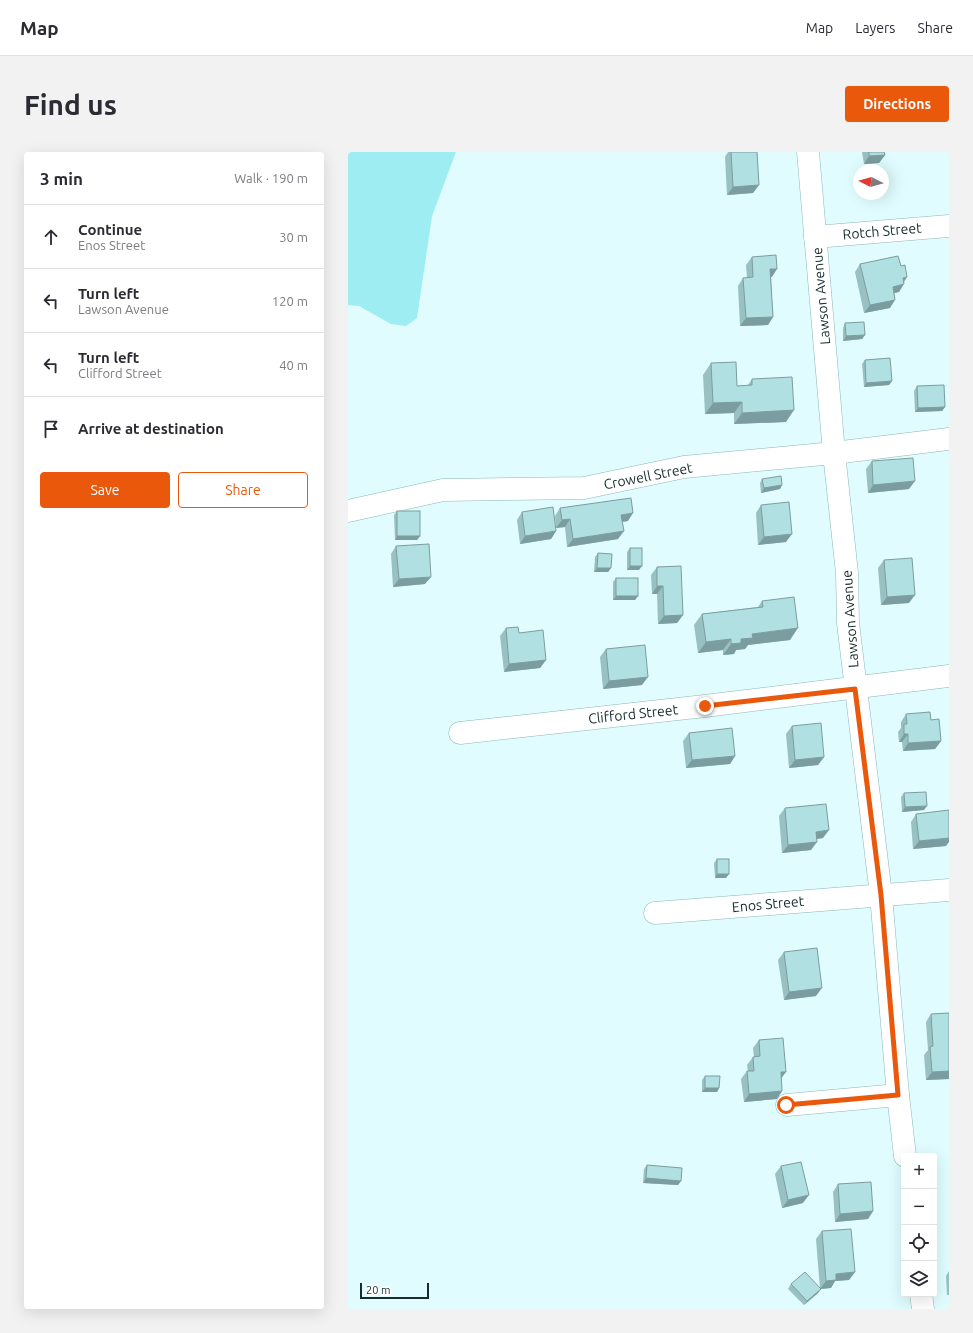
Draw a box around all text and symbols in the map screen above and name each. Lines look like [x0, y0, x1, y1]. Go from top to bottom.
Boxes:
text: Map [20, 17, 59, 39]
text: Map [806, 20, 833, 36]
text: Layers [855, 20, 895, 36]
text: Share [917, 20, 953, 36]
button: Directions [845, 86, 949, 122]
text: Find us [24, 89, 117, 120]
north arrow [853, 164, 889, 200]
text: 3 min [40, 169, 83, 188]
text: Walk · 190 m [234, 171, 308, 185]
street label: Rotch Street [842, 220, 923, 242]
text: Continue [78, 221, 142, 238]
icon: ahead [40, 226, 62, 248]
text: 30 m [279, 230, 308, 244]
text: Enos Street [78, 238, 145, 252]
street label: Lawson Avenue [809, 247, 833, 345]
text: Turn left [78, 285, 139, 302]
icon: left [40, 290, 62, 312]
text: 120 m [272, 294, 308, 308]
text: Lawson Avenue [78, 302, 169, 316]
text: Turn left [78, 349, 139, 366]
icon: left [40, 354, 62, 376]
text: 40 m [279, 358, 308, 372]
text: Clifford Street [78, 366, 162, 380]
icon: arrive [40, 418, 62, 440]
text: Arrive at destination [78, 420, 224, 437]
street label: Crowell Street [602, 459, 694, 492]
button: Save [40, 472, 170, 508]
button: Share [178, 472, 308, 508]
street label: Lawson Avenue [839, 570, 861, 668]
route end [696, 697, 714, 715]
street label: Clifford Street [587, 701, 679, 727]
street label: Enos Street [731, 893, 805, 915]
route start [777, 1096, 795, 1114]
map controls [901, 1153, 937, 1297]
button: + [901, 1153, 937, 1189]
button: − [901, 1189, 937, 1225]
button: locate [901, 1225, 937, 1261]
button: layers [901, 1261, 937, 1297]
scale bar [360, 1281, 429, 1300]
text: 20 m [366, 1284, 390, 1296]

